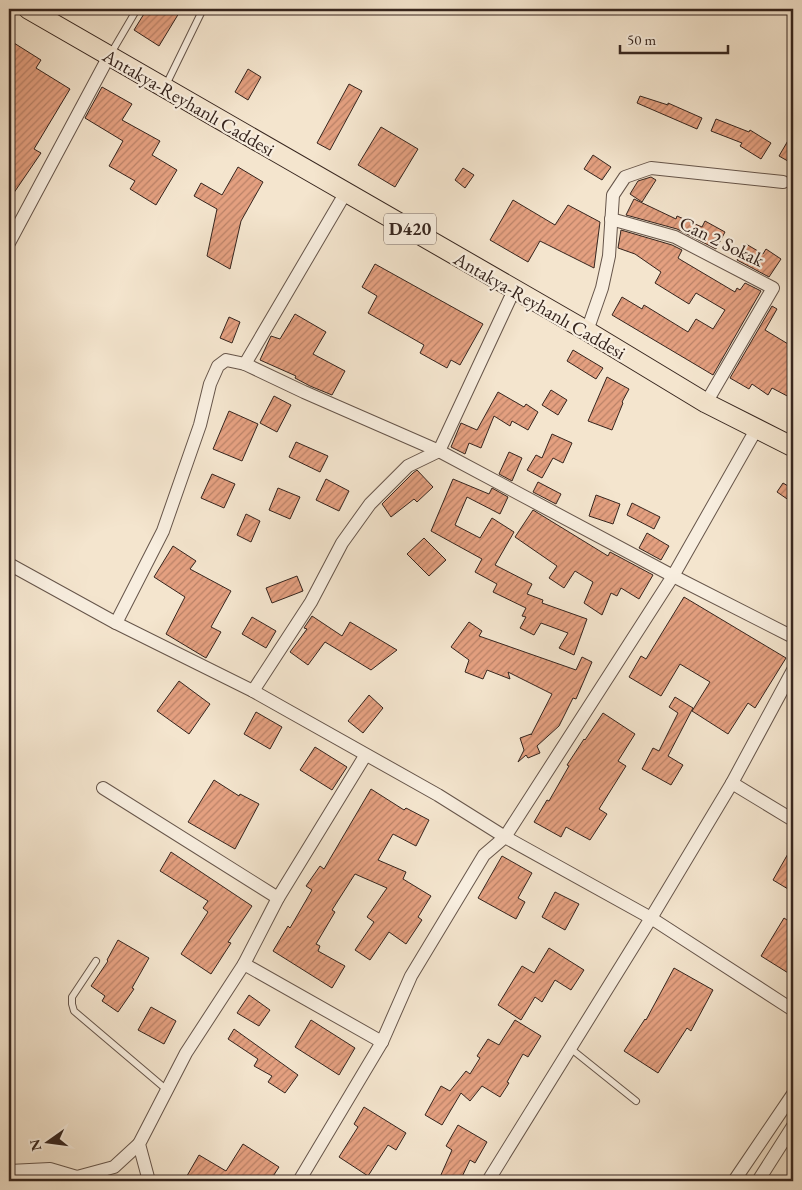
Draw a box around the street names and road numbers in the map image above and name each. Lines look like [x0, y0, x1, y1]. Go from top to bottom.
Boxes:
street label: Antakya-Reyhanlı Caddesi [97, 42, 280, 162]
street label: Can 2 Sokak [675, 210, 769, 273]
road number: D420 [384, 213, 436, 244]
street label: Antakya-Reyhanlı Caddesi [448, 245, 631, 365]

